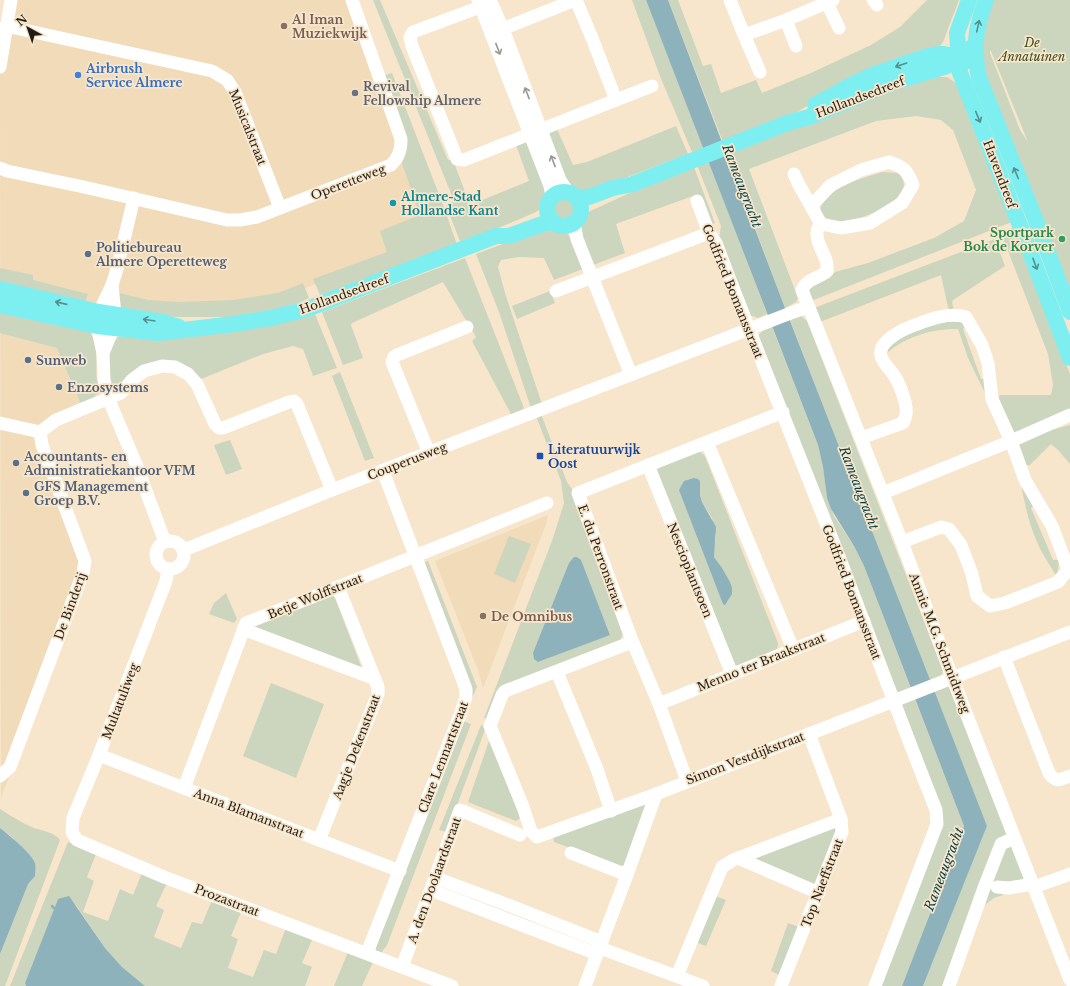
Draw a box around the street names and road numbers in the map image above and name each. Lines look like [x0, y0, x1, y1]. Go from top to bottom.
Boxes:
street label: Hollandsedreef [813, 72, 909, 121]
street label: Musicalstraat [226, 87, 270, 168]
street label: Havendreef [980, 138, 1021, 212]
street label: Operetteweg [309, 161, 388, 203]
street label: Godfried Bomansstraat [699, 222, 767, 361]
street label: Hollandsedreef [297, 270, 393, 317]
street label: Couperusweg [365, 439, 450, 483]
street label: E. du Perronstraat [575, 502, 627, 612]
street label: Nescioplantsoen [664, 520, 716, 620]
street label: Godfried Bomansstraat [819, 522, 885, 662]
street label: De Binderij [51, 570, 89, 642]
street label: Betje Wolffstraat [265, 570, 365, 622]
street label: Annie M.G. Schmidtweg [906, 570, 974, 716]
street label: Menno ter Braakstraat [695, 629, 828, 695]
street label: Multatuliweg [99, 660, 142, 741]
street label: Aagje Dekenstraat [329, 692, 383, 803]
street label: Clare Lennartstraat [415, 698, 471, 815]
street label: Simon Vestdijkstraat [684, 728, 807, 788]
street label: Anna Blamanstraat [191, 785, 307, 841]
street label: A. den Doolaardstraat [404, 814, 464, 946]
street label: Top Naeffstraat [798, 836, 846, 930]
street label: Prozastraat [192, 881, 262, 919]

